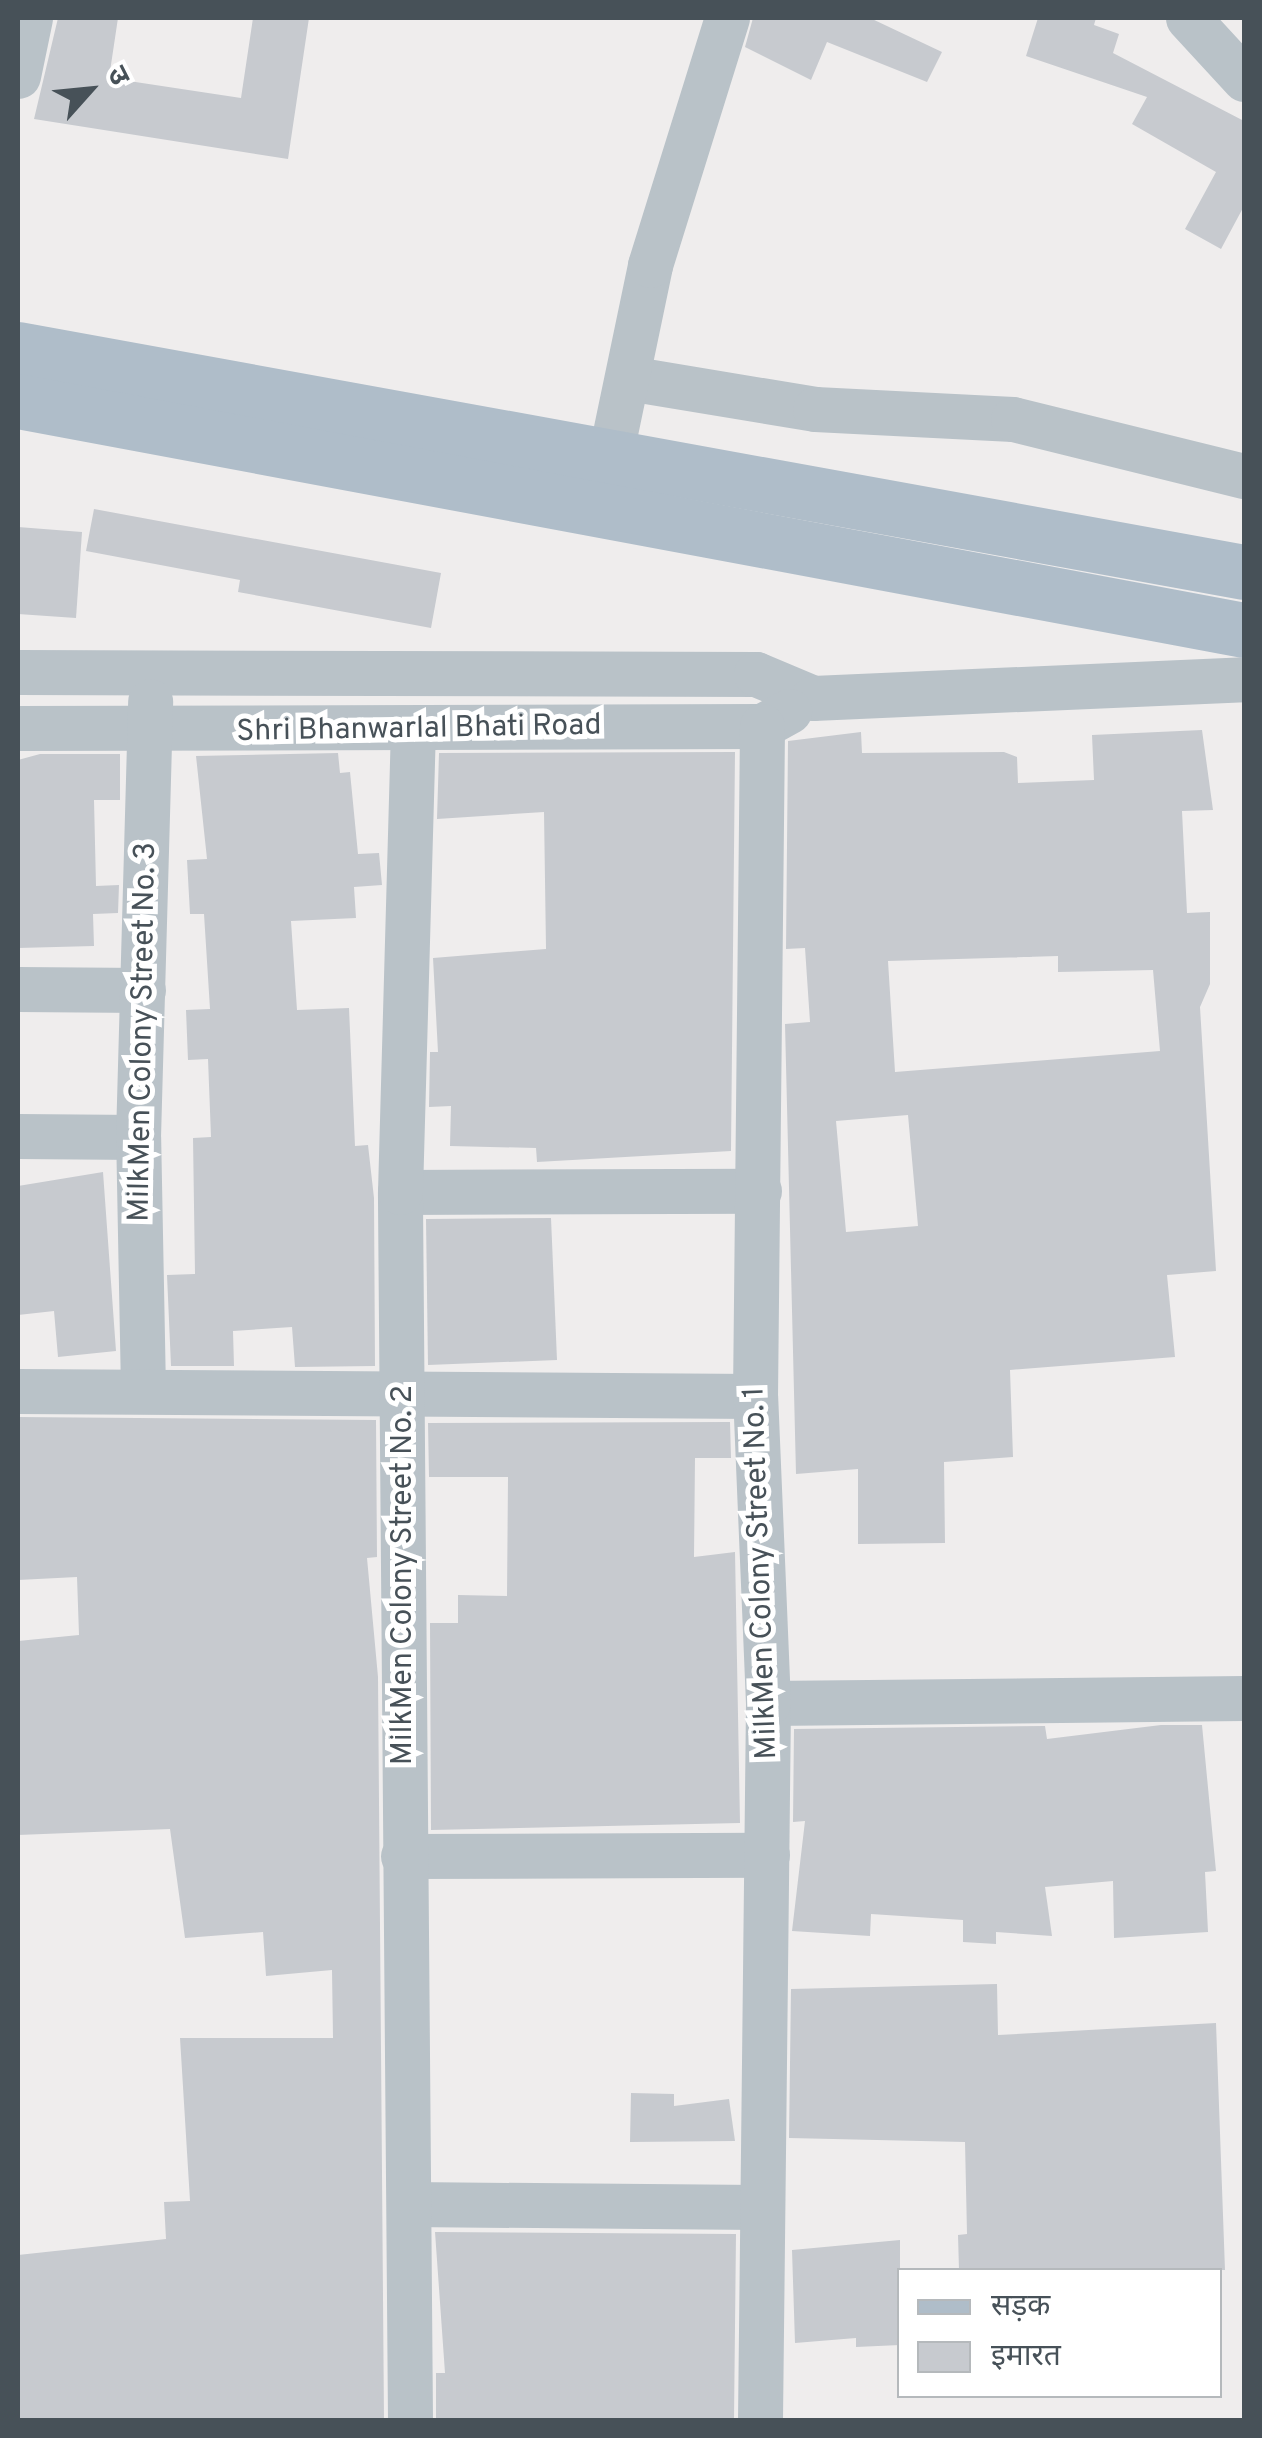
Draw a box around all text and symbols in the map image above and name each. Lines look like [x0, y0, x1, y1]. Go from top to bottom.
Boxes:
north arrow [40, 40, 140, 140]
text: उ [97, 61, 136, 92]
street label: Shri Bhanwarlal Bhati Road [236, 709, 602, 751]
street label: MilkMen Colony Street No. 3 [123, 842, 165, 1222]
street label: MilkMen Colony Street No. 2 [386, 1385, 422, 1765]
street label: MilkMen Colony Street No. 1 [738, 1386, 786, 1760]
legend [897, 2268, 1222, 2398]
text: सड़क [991, 2289, 1050, 2326]
text: इमारत [991, 2339, 1061, 2376]

